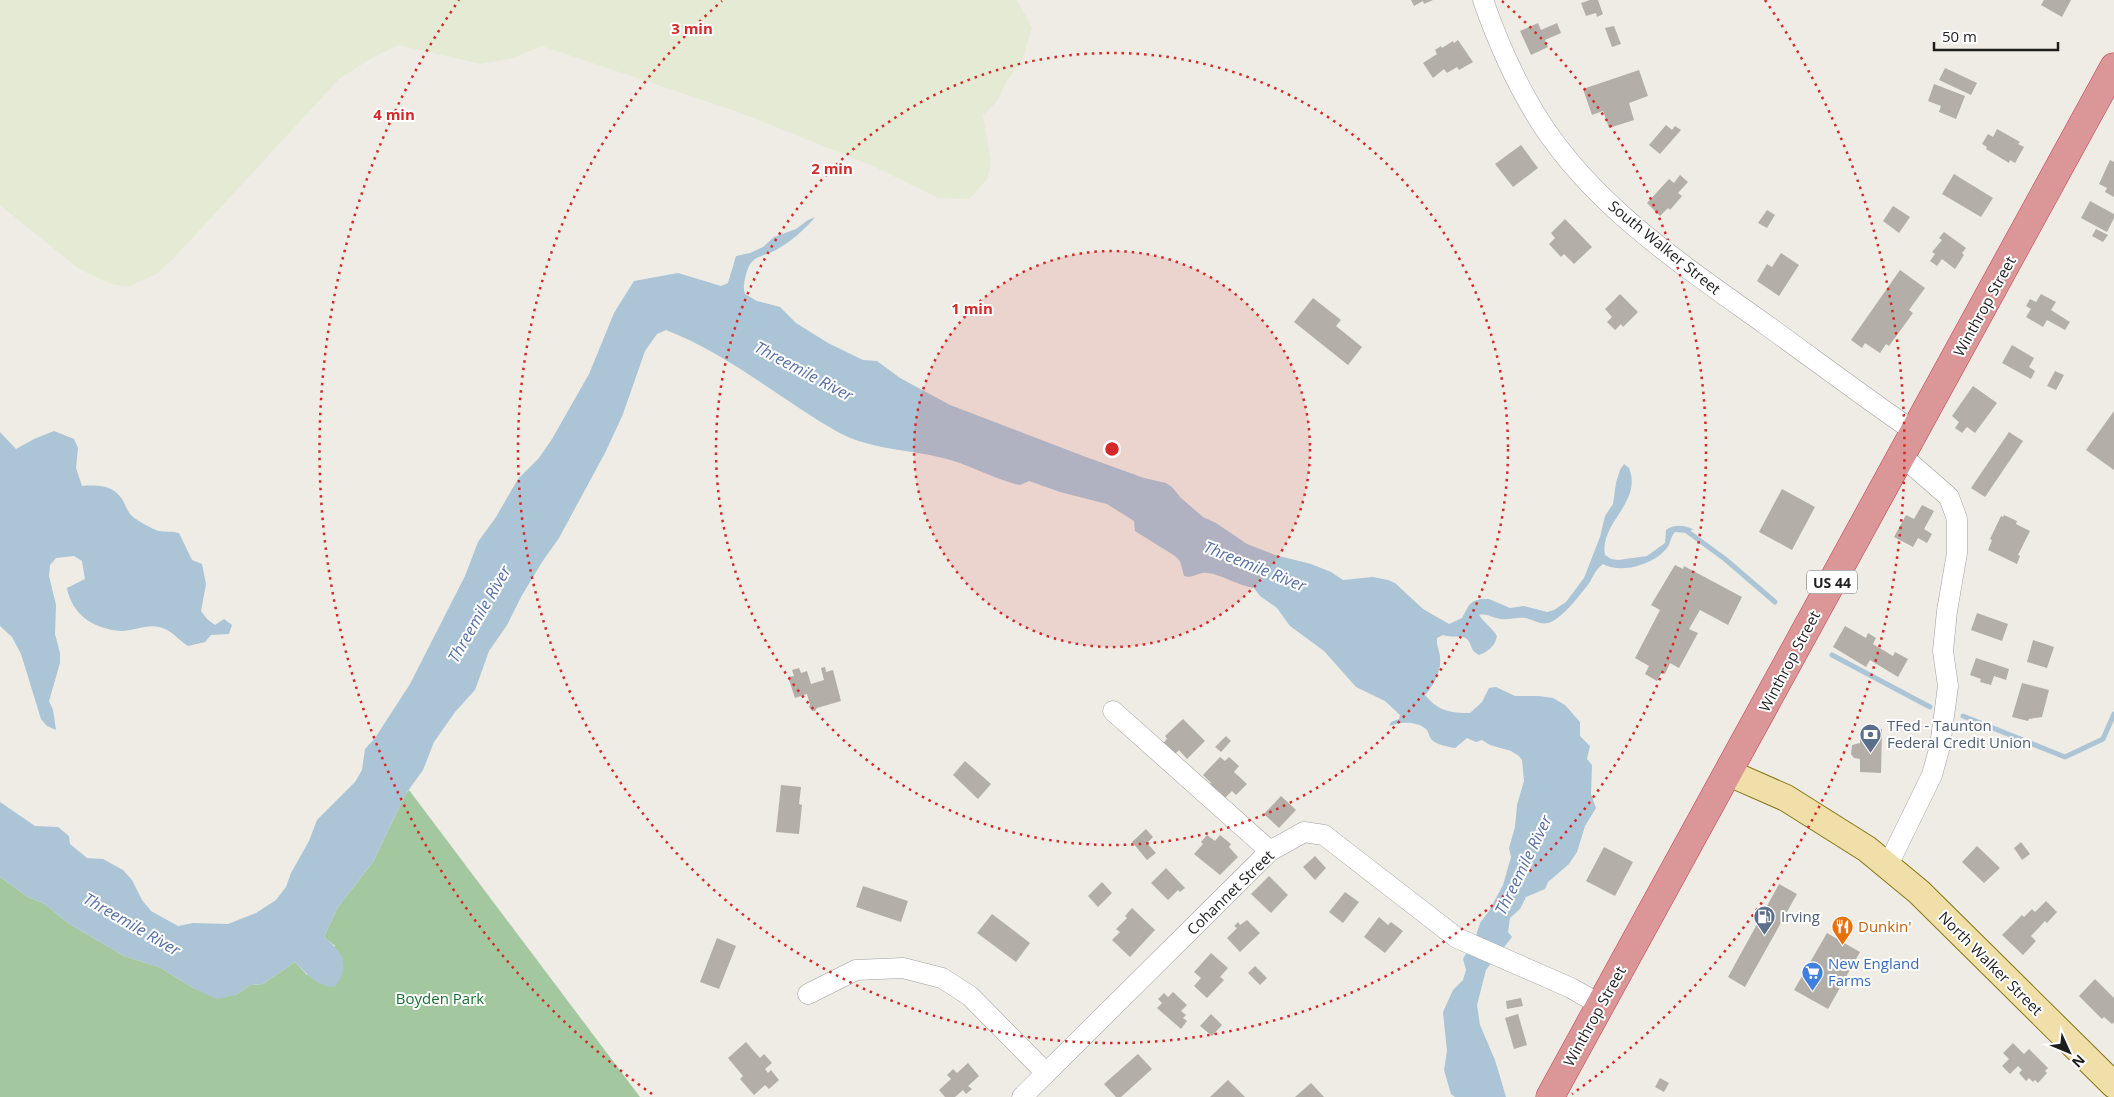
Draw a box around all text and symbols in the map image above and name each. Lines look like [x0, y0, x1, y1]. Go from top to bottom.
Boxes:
text: 3 min [671, 18, 713, 38]
scale bar [1934, 20, 2058, 52]
text: 50 m [1942, 26, 1977, 46]
text: 4 min [373, 104, 415, 124]
text: 2 min [811, 158, 853, 178]
street label: South Walker Street [1605, 195, 1725, 299]
street label: Winthrop Street [1948, 252, 2020, 360]
text: 1 min [951, 298, 993, 318]
water label: Threemile River [751, 336, 858, 406]
centre of rings [1103, 440, 1121, 458]
water label: Threemile River [1201, 535, 1310, 597]
water label: Threemile River [442, 561, 516, 666]
road number: US 44 [1807, 570, 1857, 594]
street label: Winthrop Street [1754, 607, 1824, 715]
place label: TFed - Taunton Federal Credit Union [1887, 715, 2031, 752]
bank icon: TFed - Taunton Federal Credit Union [1859, 722, 1883, 753]
water label: Threemile River [1489, 811, 1557, 919]
street label: Cohannet Street [1182, 845, 1278, 939]
water label: Threemile River [80, 887, 185, 961]
fuel station icon: Irving [1753, 904, 1777, 935]
place label: Irving [1781, 906, 1820, 926]
street label: North Walker Street [1935, 907, 2047, 1019]
restaurant icon: Dunkin' [1830, 914, 1854, 945]
place label: Dunkin' [1858, 916, 1911, 936]
place label: New England Farms [1828, 953, 1919, 990]
supermarket icon: New England Farms [1800, 960, 1824, 991]
street label: Winthrop Street [1558, 962, 1630, 1070]
park label: Boyden Park [396, 988, 484, 1008]
north arrow [2044, 1027, 2094, 1077]
text: N [2068, 1051, 2090, 1072]

